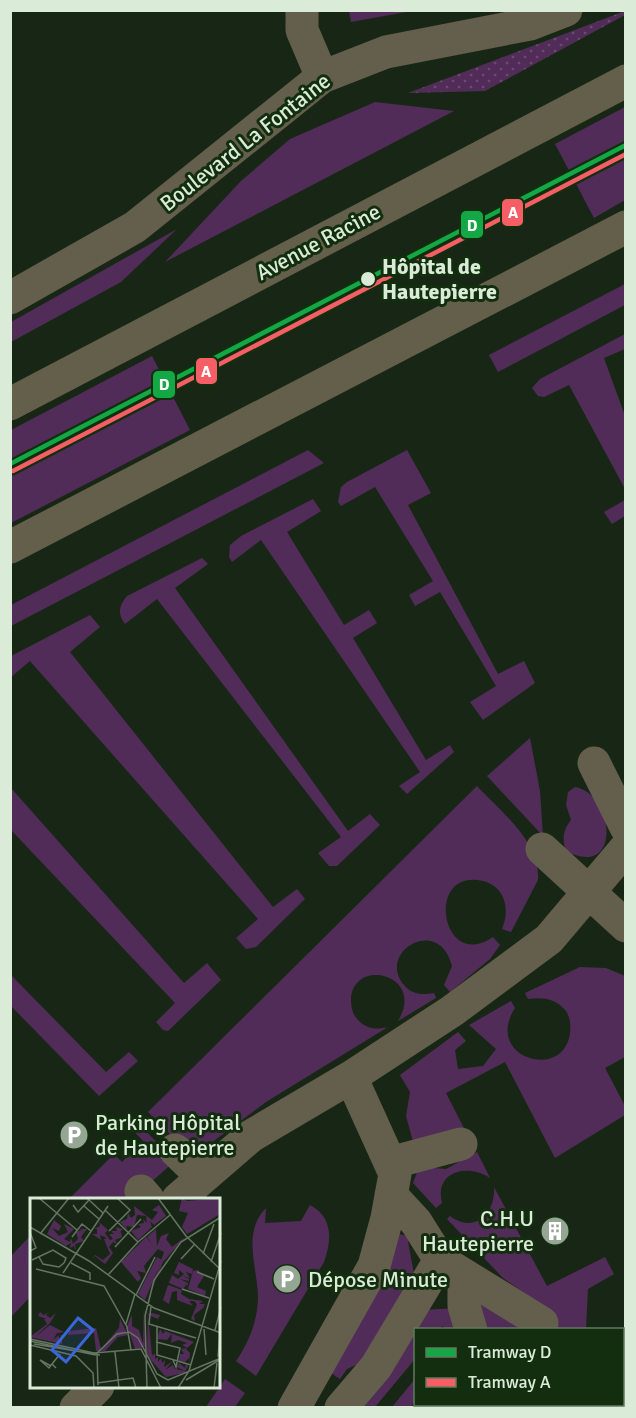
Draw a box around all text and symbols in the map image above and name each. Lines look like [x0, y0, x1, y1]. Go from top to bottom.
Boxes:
street label: Boulevard La Fontaine [154, 67, 336, 217]
street label: Avenue Racine [251, 198, 385, 286]
line badge: A [501, 198, 524, 227]
text: A [508, 203, 519, 223]
line badge: D [460, 210, 484, 239]
text: D [467, 216, 478, 236]
place label: Hôpital de Hautepierre [382, 253, 497, 305]
marker: Hôpital de Hautepierre [359, 270, 377, 288]
line badge: A [195, 357, 218, 385]
text: A [201, 362, 212, 382]
line badge: D [152, 370, 176, 399]
text: D [159, 375, 170, 395]
place label: Parking Hôpital de Hautepierre [95, 1109, 241, 1161]
parking icon: Parking Hôpital de Hautepierre [58, 1119, 90, 1151]
inset map [30, 1198, 220, 1388]
place label: C.H.U Hautepierre [422, 1205, 534, 1257]
building icon: C.H.U Hautepierre [539, 1215, 571, 1247]
parking icon: Dépose Minute [271, 1263, 303, 1295]
place label: Dépose Minute [308, 1266, 448, 1293]
legend [414, 1328, 624, 1406]
text: Tramway D [468, 1341, 551, 1363]
text: Tramway A [468, 1371, 551, 1393]

